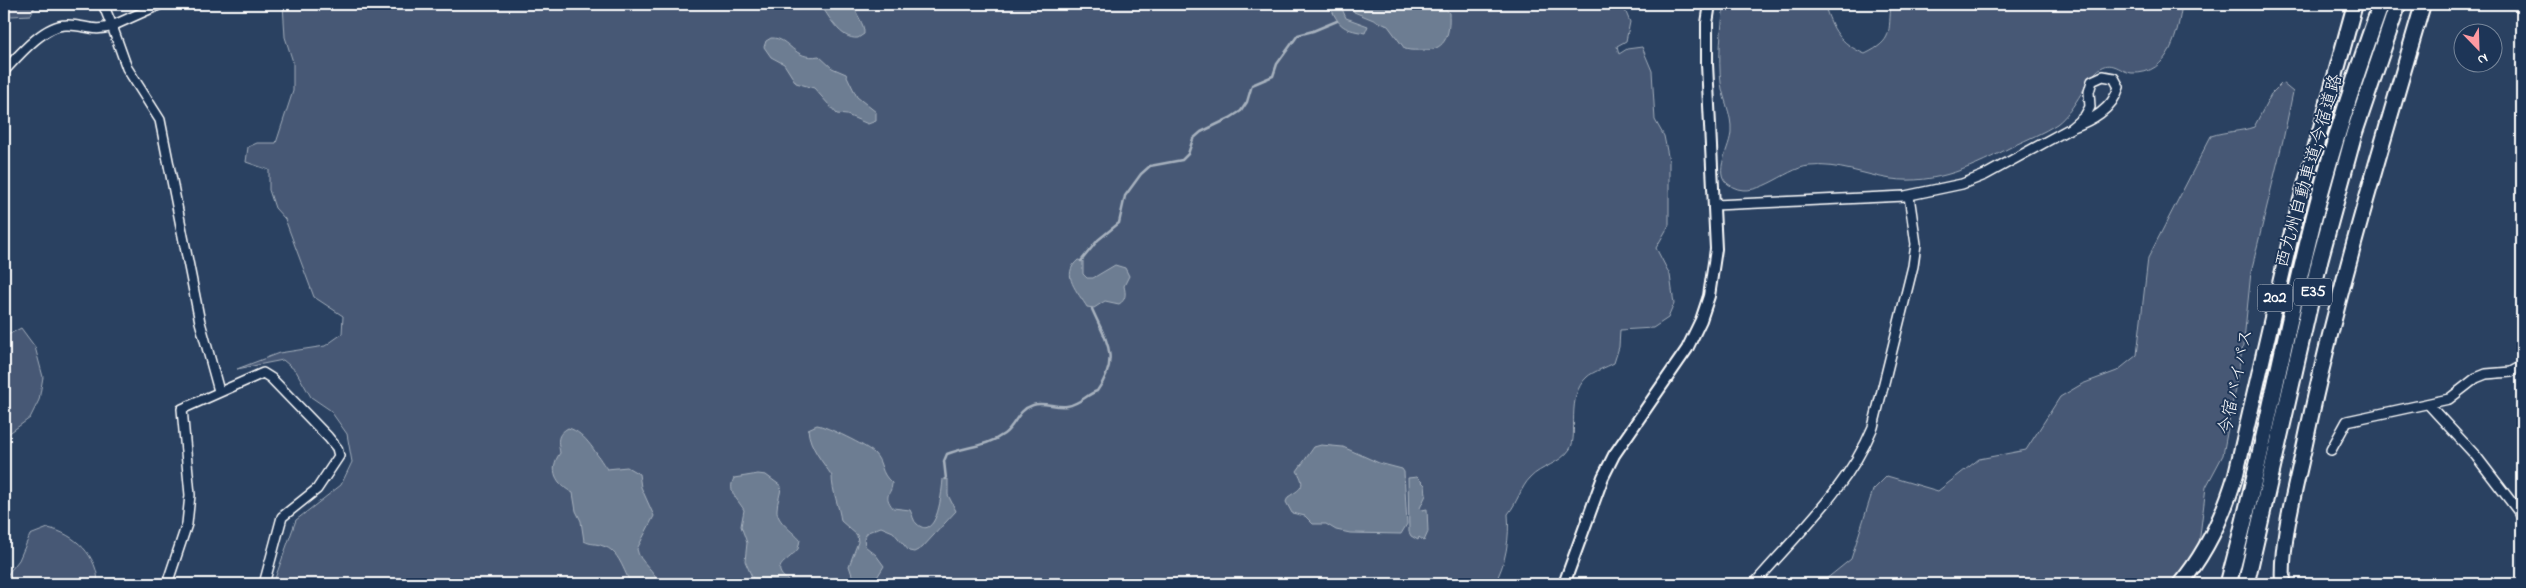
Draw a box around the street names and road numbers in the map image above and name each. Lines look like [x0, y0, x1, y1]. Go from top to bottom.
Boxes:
street label: 西九州自動車道;今宿道路 [2270, 71, 2350, 271]
road number: E35 [2294, 278, 2332, 306]
road number: 202 [2258, 284, 2292, 312]
street label: 今宿バイパス [2213, 327, 2261, 437]

